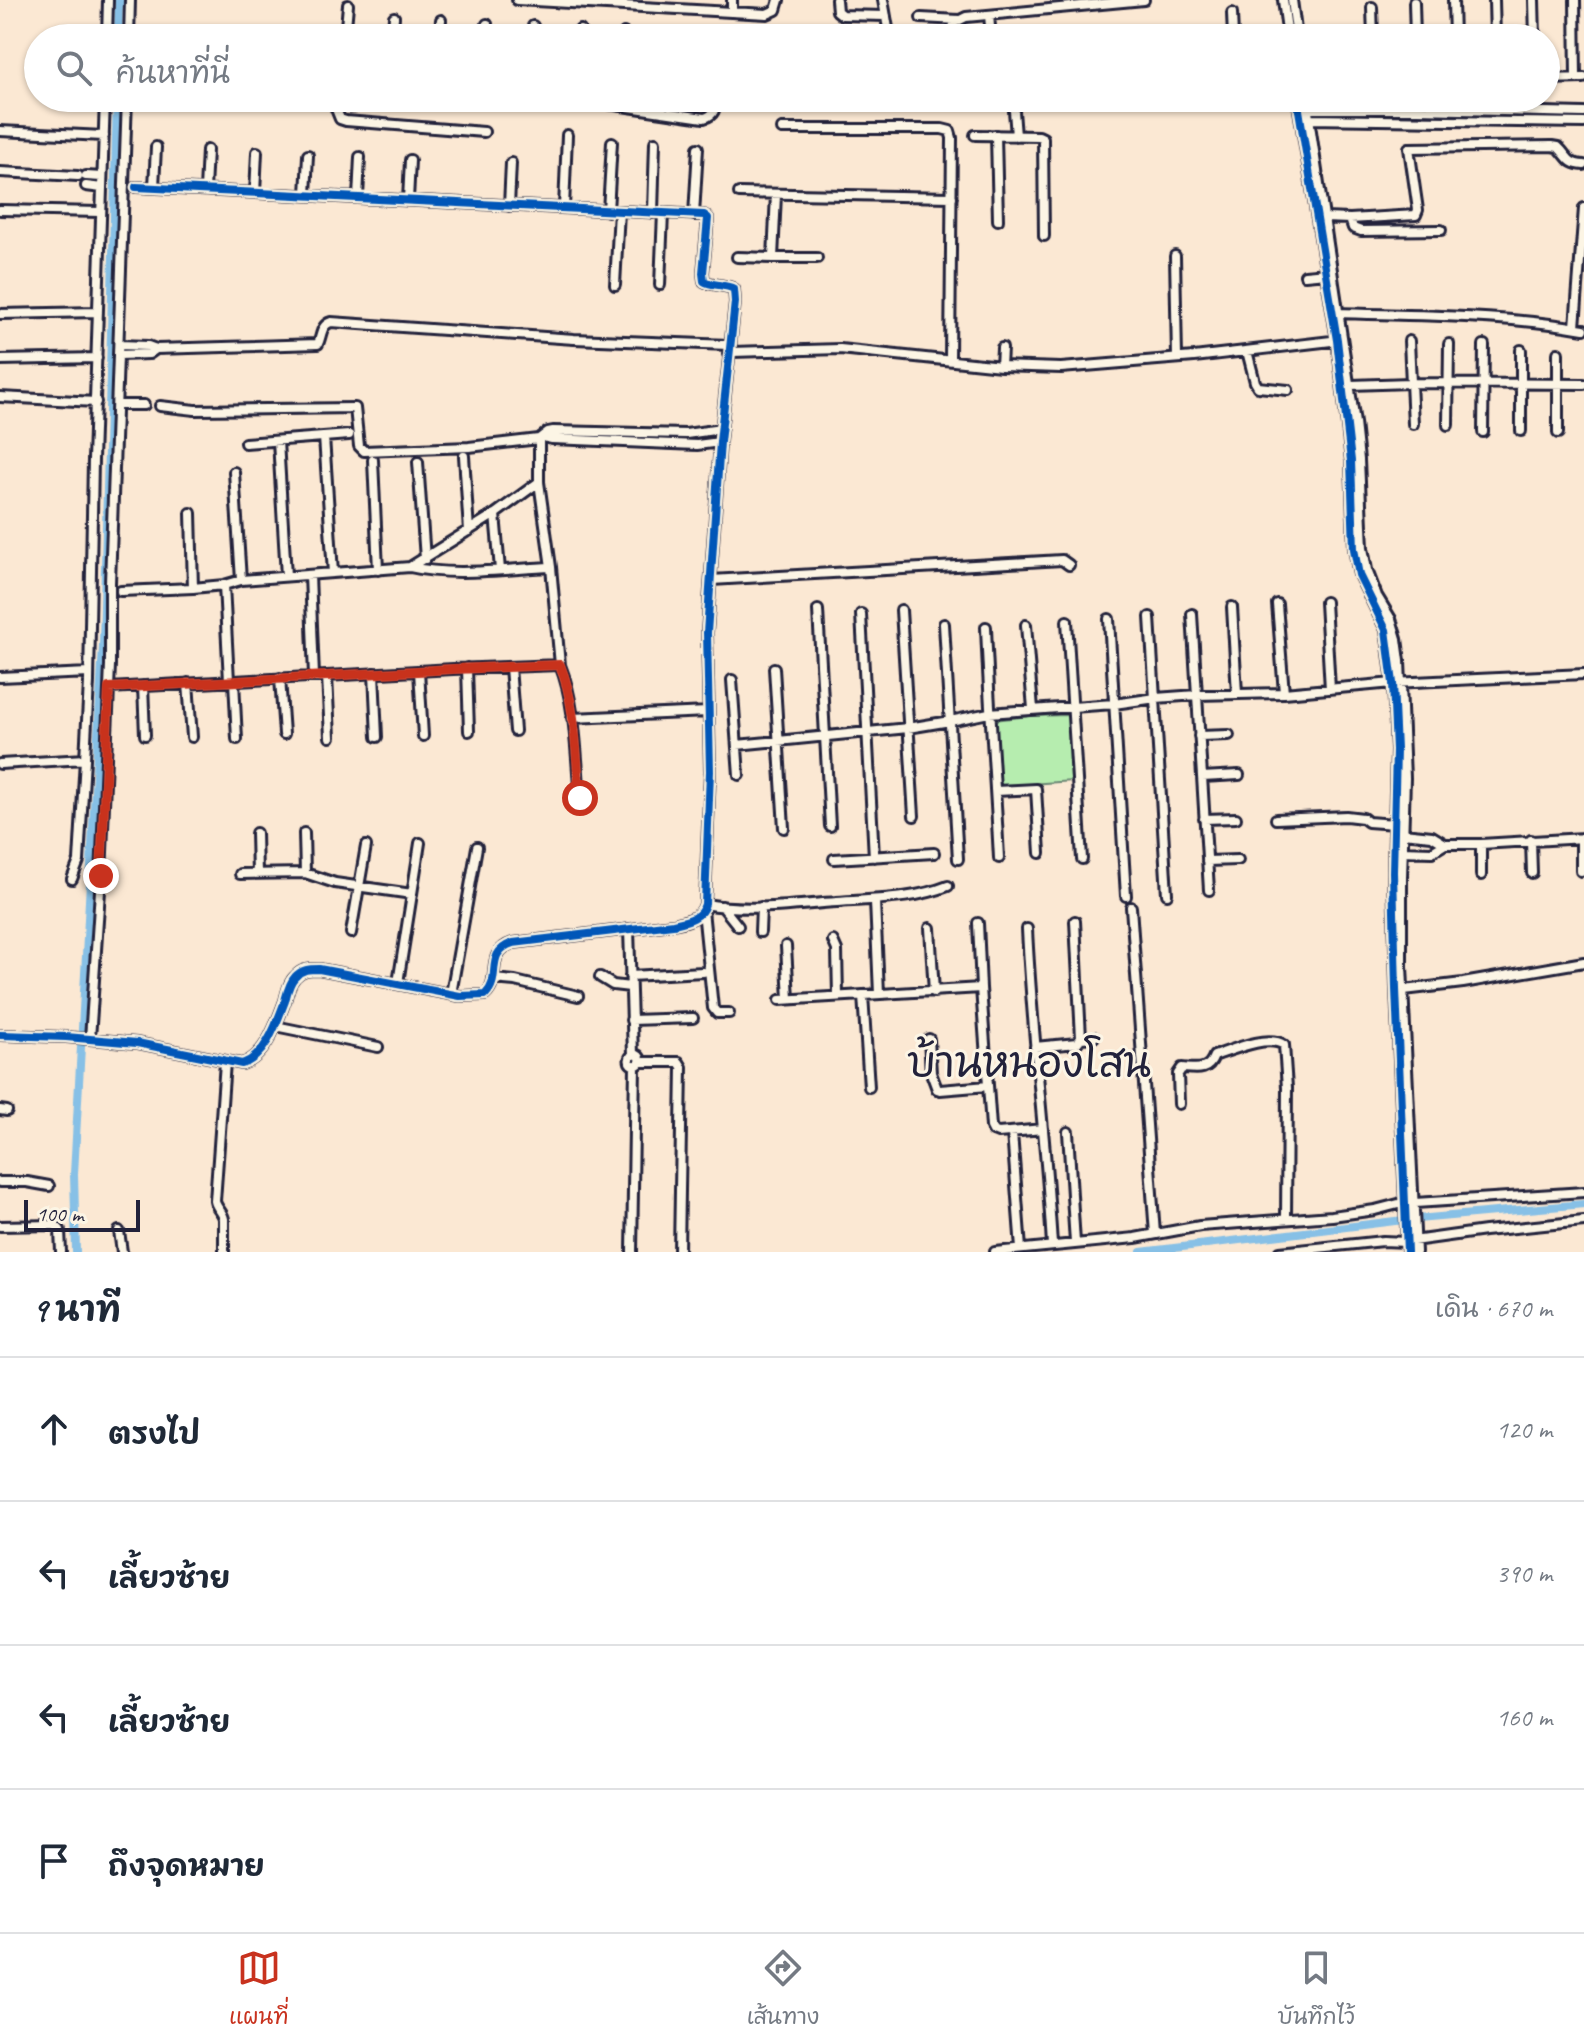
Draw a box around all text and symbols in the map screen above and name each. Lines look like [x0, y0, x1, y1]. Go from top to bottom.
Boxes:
search box [24, 24, 1560, 112]
icon: search [52, 46, 96, 90]
text: ค้นหาที่นี่ [116, 54, 230, 92]
route start [562, 780, 598, 816]
route end [83, 858, 119, 894]
district label: บ้านหนองโสน [907, 1035, 1151, 1090]
scale bar [24, 1196, 140, 1232]
text: 100 m [36, 1200, 83, 1228]
text: 9 นาที [32, 1288, 121, 1331]
text: เดิน · 670 m [1435, 1292, 1552, 1325]
icon: ahead [32, 1407, 76, 1451]
text: 120 m [1496, 1413, 1552, 1446]
text: ตรงไป [108, 1415, 200, 1453]
icon: left [32, 1551, 76, 1595]
text: 390 m [1496, 1557, 1552, 1590]
text: เลี้ยวซ้าย [108, 1559, 230, 1597]
icon: left [32, 1695, 76, 1739]
text: 160 m [1496, 1701, 1552, 1734]
text: เลี้ยวซ้าย [108, 1703, 230, 1741]
icon: arrive [32, 1839, 76, 1883]
text: ถึงจุดหมาย [108, 1847, 265, 1885]
tab: แผนที่ [229, 1946, 288, 2032]
tab: เส้นทาง [747, 1946, 819, 2032]
tab: บันทึกไว้ [1278, 1946, 1355, 2032]

